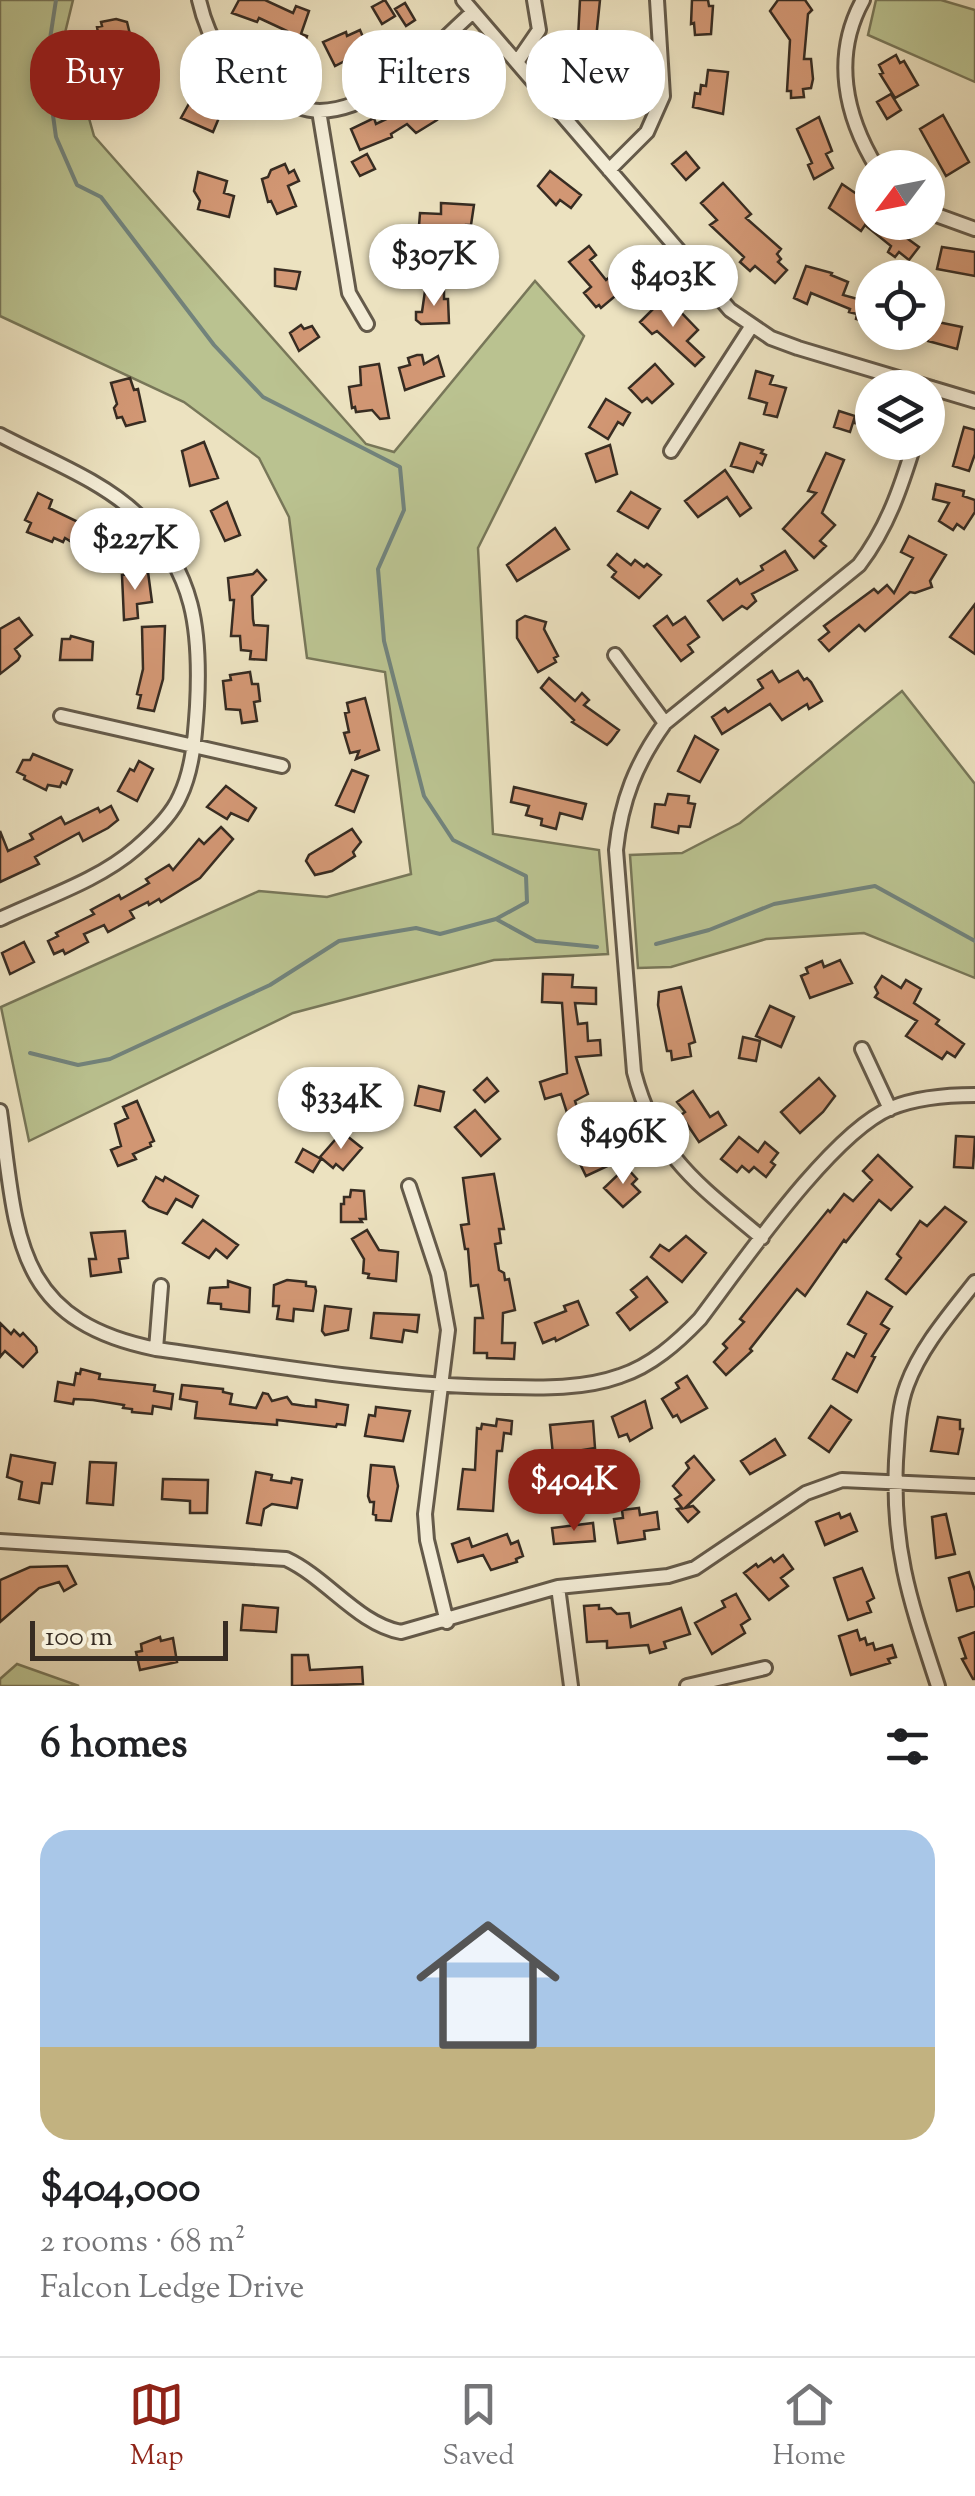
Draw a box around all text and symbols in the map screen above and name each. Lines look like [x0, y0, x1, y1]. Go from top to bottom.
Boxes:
chip: Buy [30, 30, 160, 120]
chip: Rent [180, 30, 322, 120]
chip: Filters [342, 30, 506, 120]
chip: New [526, 30, 665, 120]
north arrow [855, 150, 945, 240]
map controls [855, 150, 945, 460]
pin: $307K [364, 224, 504, 309]
text: $307K [391, 233, 477, 279]
pin: $403K [603, 245, 743, 330]
text: $403K [630, 254, 716, 300]
button: locate [855, 260, 945, 350]
button: layers [855, 370, 945, 460]
pin: $227K [65, 508, 205, 593]
text: $227K [92, 517, 178, 563]
pin: $334K [271, 1067, 411, 1152]
text: $334K [300, 1076, 382, 1122]
pin: $496K [553, 1102, 693, 1187]
text: $496K [579, 1111, 667, 1157]
pin: $404K [504, 1449, 644, 1534]
text: $404K [530, 1458, 618, 1504]
scale bar [30, 1616, 228, 1660]
text: 100 m [45, 1618, 113, 1658]
text: 6 homes [40, 1716, 187, 1776]
icon: filters [880, 1719, 935, 1774]
icon: home [398, 1895, 578, 2075]
text: $404,000 [40, 2160, 200, 2220]
text: 2 rooms · 68 m² [40, 2220, 246, 2266]
text: Falcon Ledge Drive [40, 2266, 304, 2312]
tab: Map [129, 2377, 184, 2477]
tab: Saved [442, 2377, 514, 2477]
tab: Home [772, 2377, 846, 2477]

